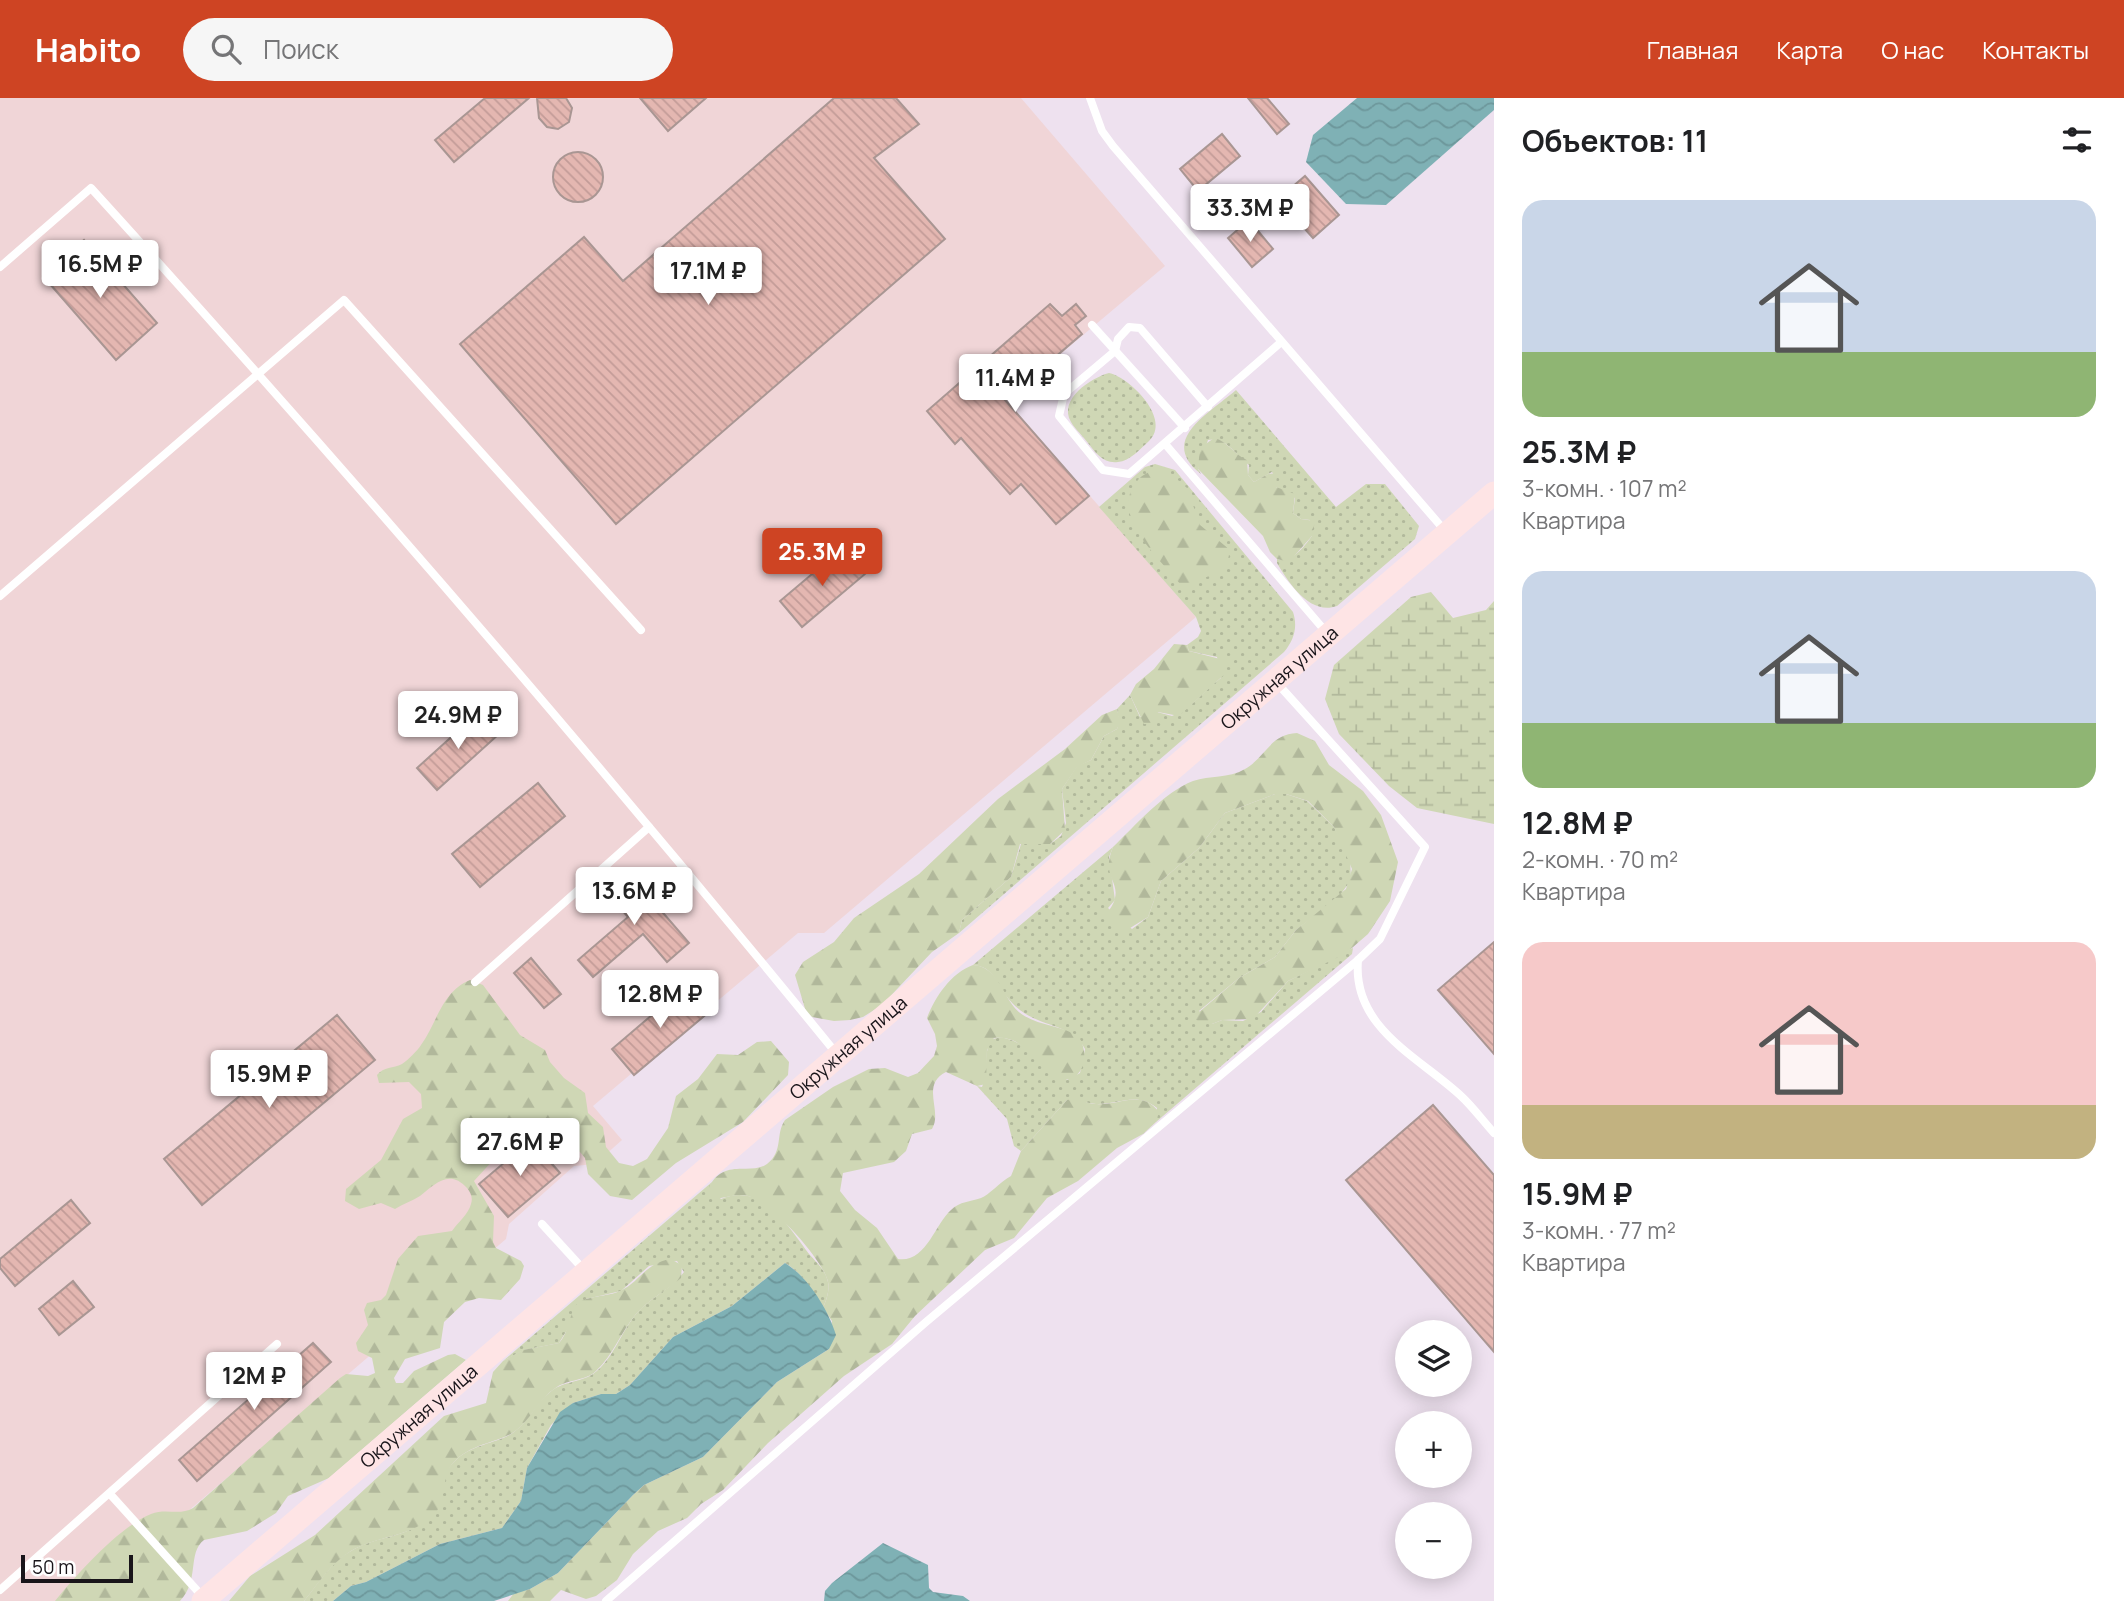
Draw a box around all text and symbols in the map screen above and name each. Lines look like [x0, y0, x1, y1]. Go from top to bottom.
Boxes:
search box [183, 18, 673, 81]
text: Habito [35, 27, 141, 72]
icon: search [207, 30, 245, 68]
text: Поиск [263, 31, 339, 67]
text: Главная [1647, 33, 1738, 66]
text: Карта [1776, 33, 1843, 66]
text: О нас [1881, 33, 1944, 66]
text: Контакты [1982, 33, 2089, 66]
text: Объектов: 11 [1522, 120, 1708, 161]
icon: filters [2058, 121, 2096, 159]
pin: 33.3M ₽ [1185, 184, 1315, 244]
text: 33.3M ₽ [1206, 191, 1294, 223]
pin: 16.5M ₽ [35, 240, 165, 300]
icon: home [1746, 245, 1872, 371]
text: 16.5M ₽ [58, 247, 142, 279]
pin: 17.1M ₽ [643, 248, 773, 307]
text: 17.1M ₽ [670, 254, 746, 286]
pin: 11.4M ₽ [950, 354, 1080, 414]
text: 11.4M ₽ [975, 361, 1055, 393]
text: 25.3M ₽ [1522, 431, 1636, 472]
text: 3-комн. · 107 m² [1522, 472, 1687, 504]
text: Квартира [1522, 504, 1626, 536]
pin: 25.3M ₽ [757, 528, 887, 588]
text: 25.3M ₽ [778, 535, 866, 567]
icon: home [1746, 616, 1872, 742]
street label: Окружная улица [1215, 620, 1343, 735]
pin: 24.9M ₽ [393, 692, 523, 751]
text: 24.9M ₽ [414, 698, 502, 730]
text: 12.8M ₽ [1522, 802, 1633, 843]
text: 2-комн. · 70 m² [1522, 843, 1678, 875]
pin: 13.6M ₽ [569, 868, 699, 927]
text: 13.6M ₽ [592, 874, 676, 906]
text: Квартира [1522, 875, 1626, 907]
pin: 12.8M ₽ [595, 970, 725, 1030]
text: 12.8M ₽ [618, 977, 702, 1009]
icon: home [1746, 987, 1872, 1113]
street label: Окружная улица [784, 990, 912, 1105]
pin: 15.9M ₽ [204, 1051, 334, 1110]
text: 15.9M ₽ [227, 1057, 311, 1089]
pin: 27.6M ₽ [455, 1118, 585, 1178]
text: 27.6M ₽ [477, 1125, 563, 1157]
text: 15.9M ₽ [1522, 1173, 1633, 1214]
text: 3-комн. · 77 m² [1522, 1214, 1676, 1246]
text: Квартира [1522, 1246, 1626, 1278]
map controls [1395, 1320, 1472, 1579]
button: layers [1395, 1320, 1472, 1397]
pin: 12M ₽ [205, 1352, 303, 1412]
street label: Окружная улица [354, 1358, 483, 1474]
text: 12M ₽ [222, 1359, 286, 1391]
button: + [1395, 1411, 1472, 1488]
button: − [1395, 1502, 1472, 1579]
scale bar [21, 1552, 133, 1584]
text: 50 m [32, 1554, 74, 1580]

